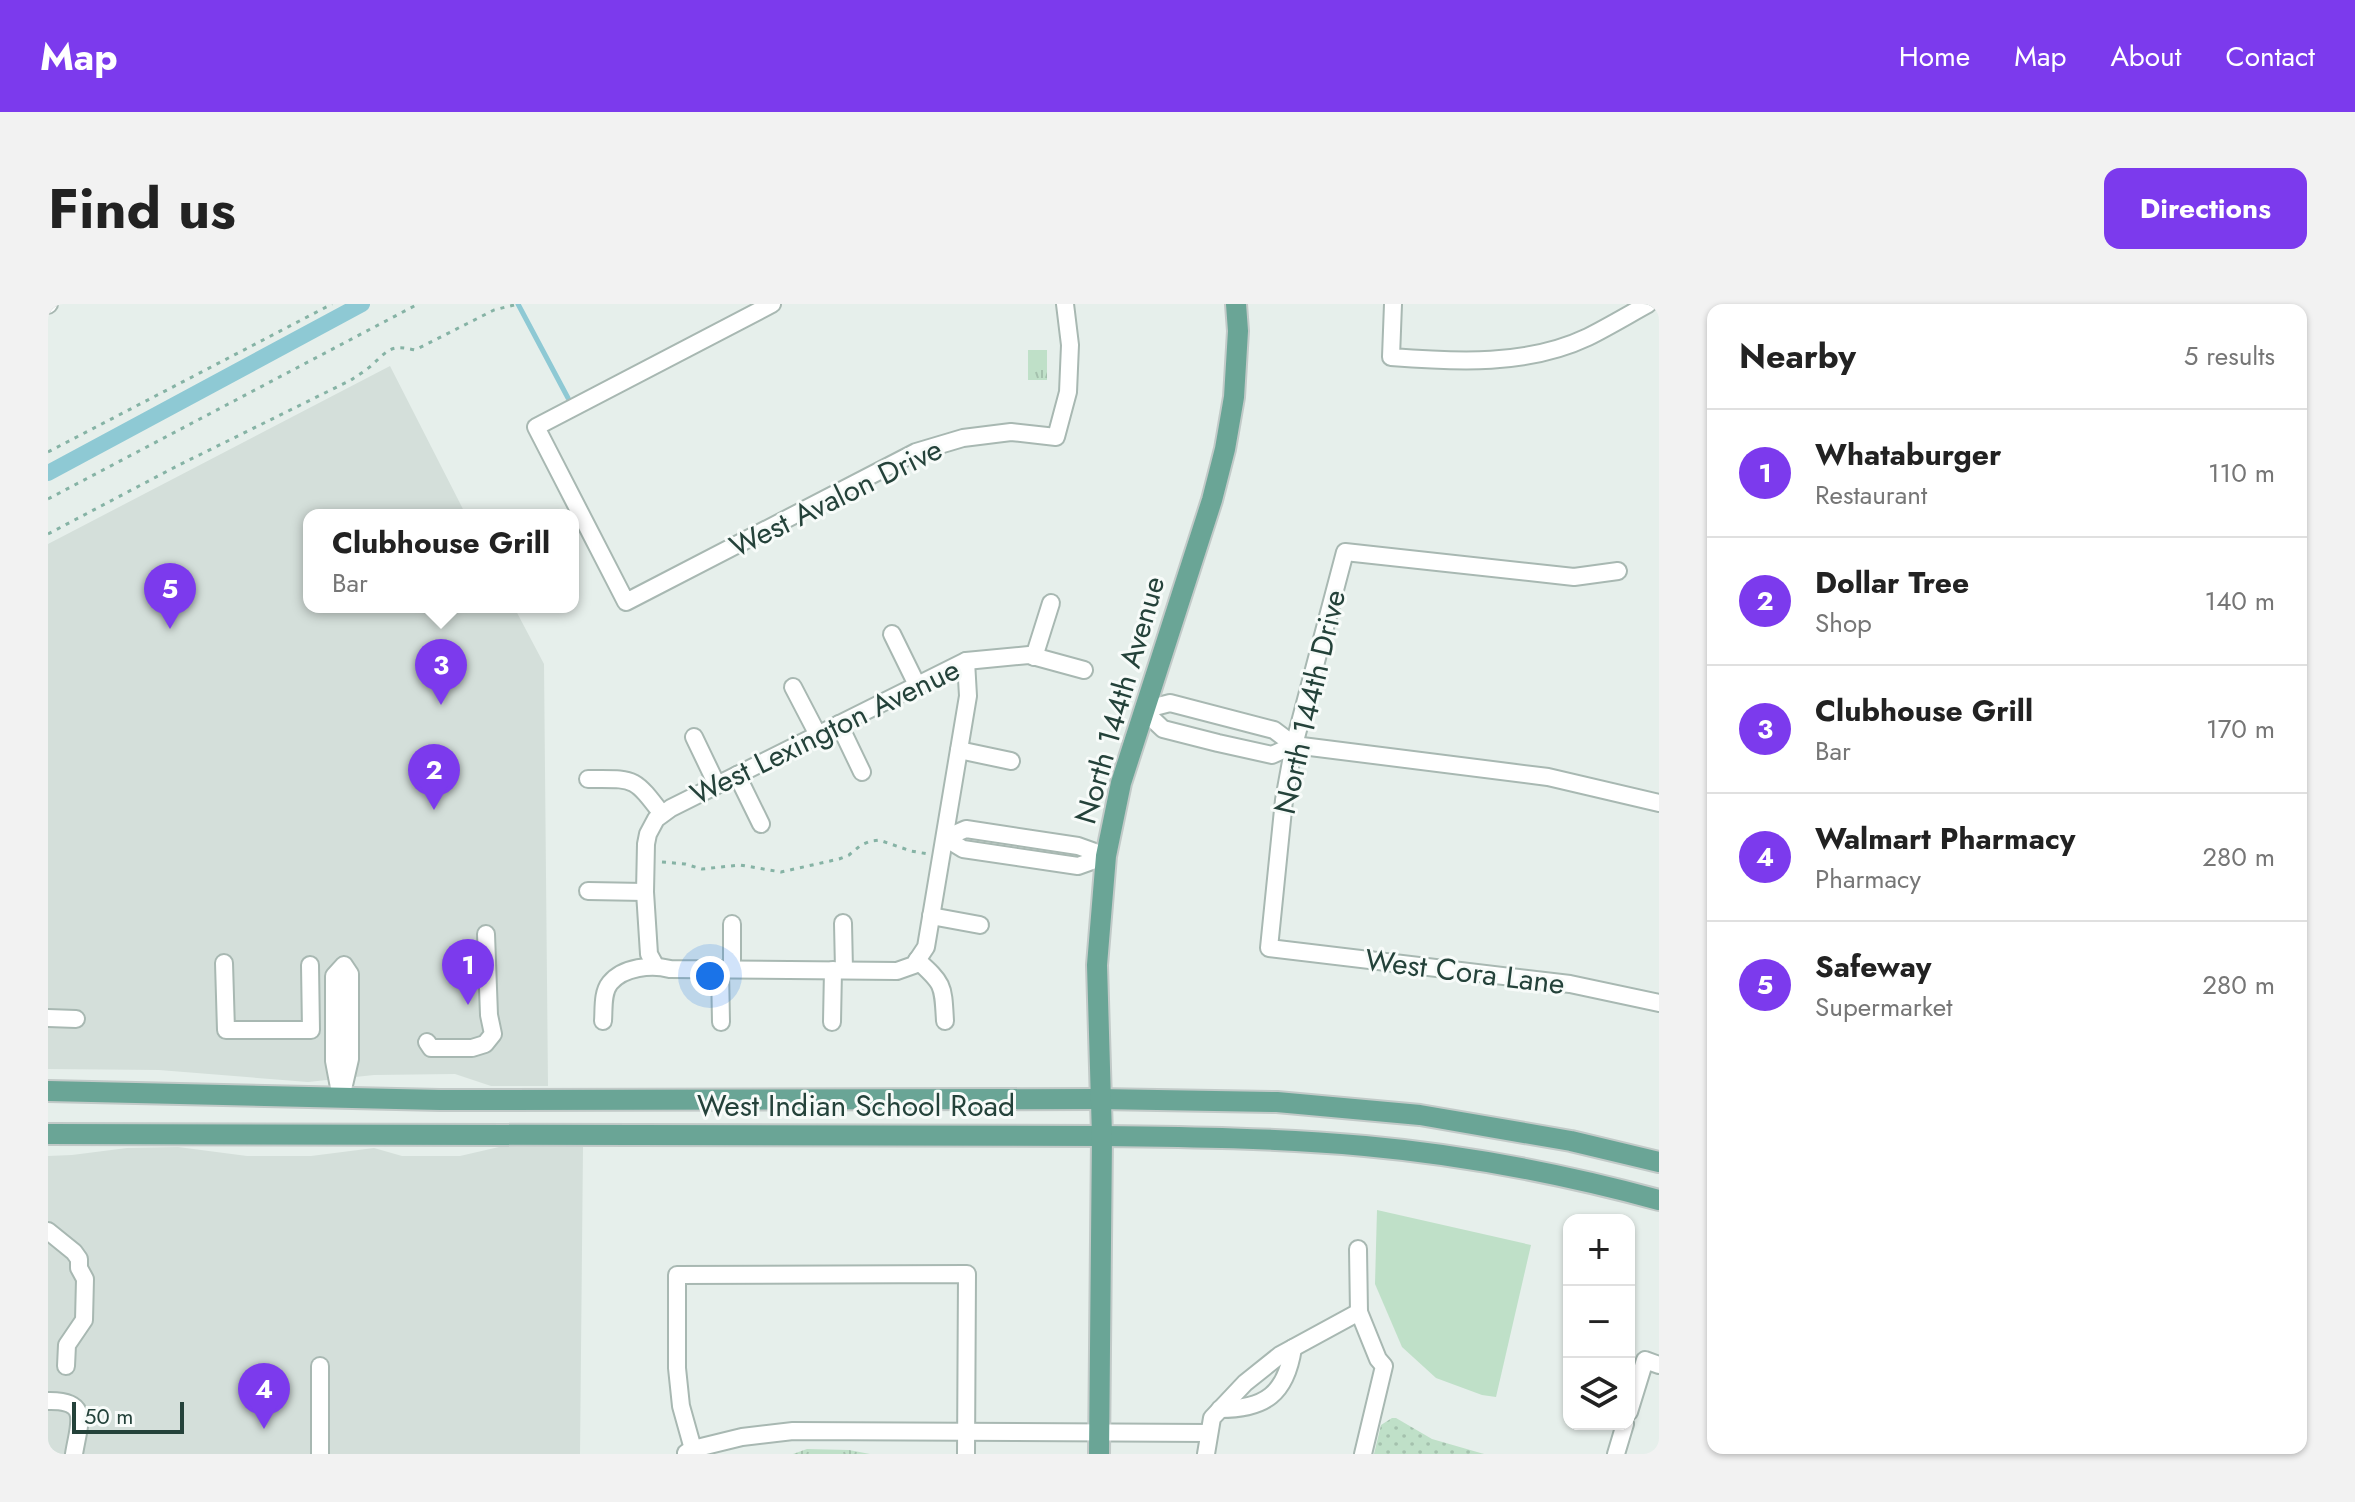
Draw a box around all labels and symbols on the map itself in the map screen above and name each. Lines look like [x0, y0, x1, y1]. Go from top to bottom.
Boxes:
street label: West Avalon Drive [722, 427, 949, 568]
pin: 5 [144, 563, 196, 629]
street label: North 144th Avenue [1064, 571, 1175, 829]
street label: North 144th Drive [1263, 585, 1356, 818]
pin: 3 [415, 639, 467, 705]
street label: West Lexington Avenue [683, 648, 967, 815]
pin: 2 [408, 744, 460, 810]
street label: West Cora Lane [1363, 938, 1567, 1005]
pin: 1 [442, 939, 494, 1005]
your location [690, 956, 730, 996]
street label: West Indian School Road [697, 1084, 1015, 1127]
pin: 4 [238, 1363, 290, 1429]
scale bar [72, 1398, 184, 1434]

